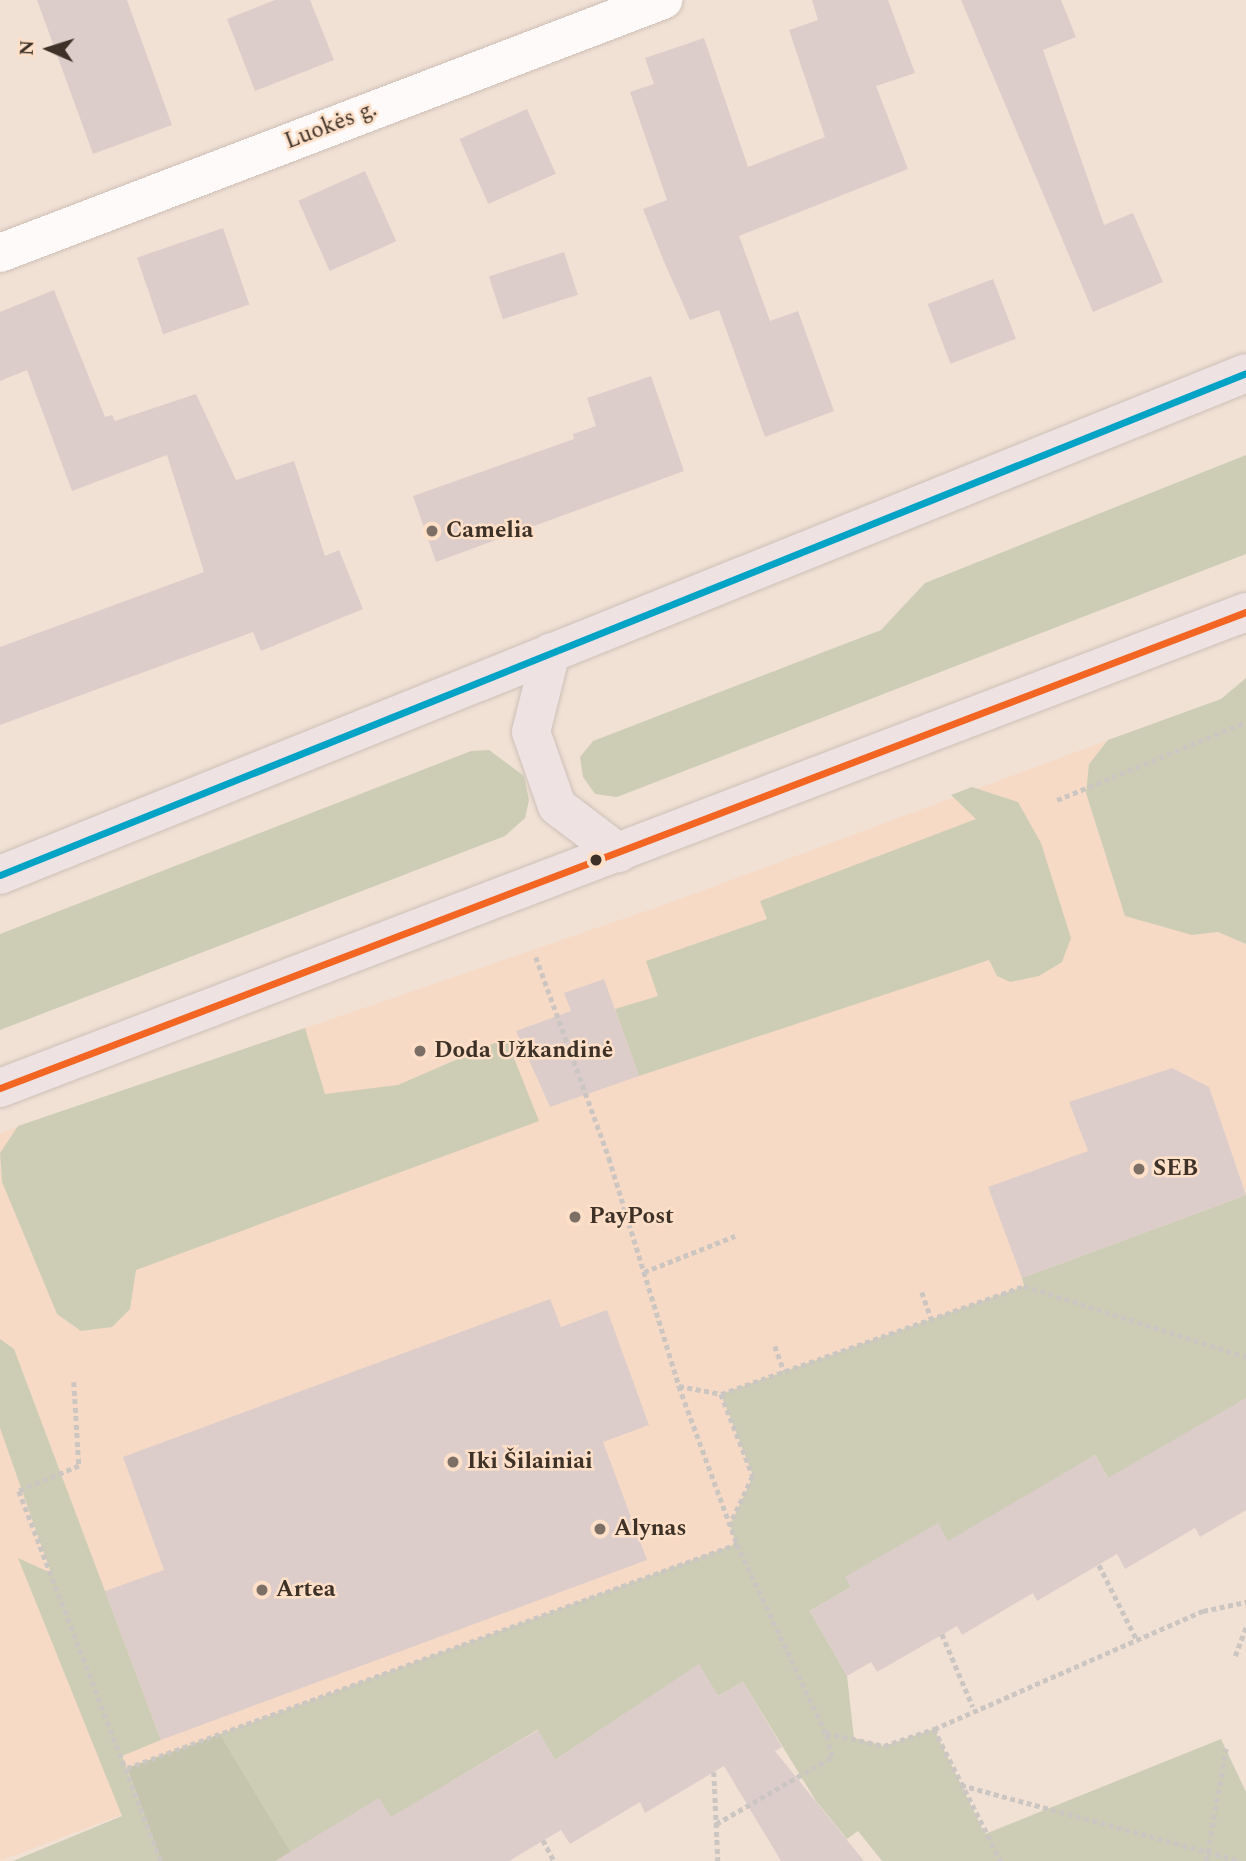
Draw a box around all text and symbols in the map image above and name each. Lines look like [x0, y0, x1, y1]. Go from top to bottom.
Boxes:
north arrow [14, 14, 84, 84]
text: N [13, 39, 42, 56]
street label: Luokės g. [281, 96, 381, 156]
place label: Camelia [446, 517, 533, 545]
marker: Camelia [424, 523, 440, 539]
unlabelled marker [589, 853, 603, 867]
place label: Doda Užkandinė [434, 1037, 613, 1065]
marker: Doda Užkandinė [412, 1043, 428, 1059]
place label: SEB [1153, 1155, 1198, 1183]
marker: SEB [1131, 1161, 1147, 1177]
place label: PayPost [589, 1203, 674, 1231]
marker: PayPost [567, 1209, 583, 1225]
place label: Iki Šilainiai [467, 1448, 593, 1476]
marker: Iki Šilainiai [445, 1454, 461, 1470]
place label: Alynas [614, 1515, 686, 1543]
marker: Alynas [592, 1521, 608, 1537]
place label: Artea [276, 1576, 336, 1604]
marker: Artea [254, 1582, 270, 1598]

